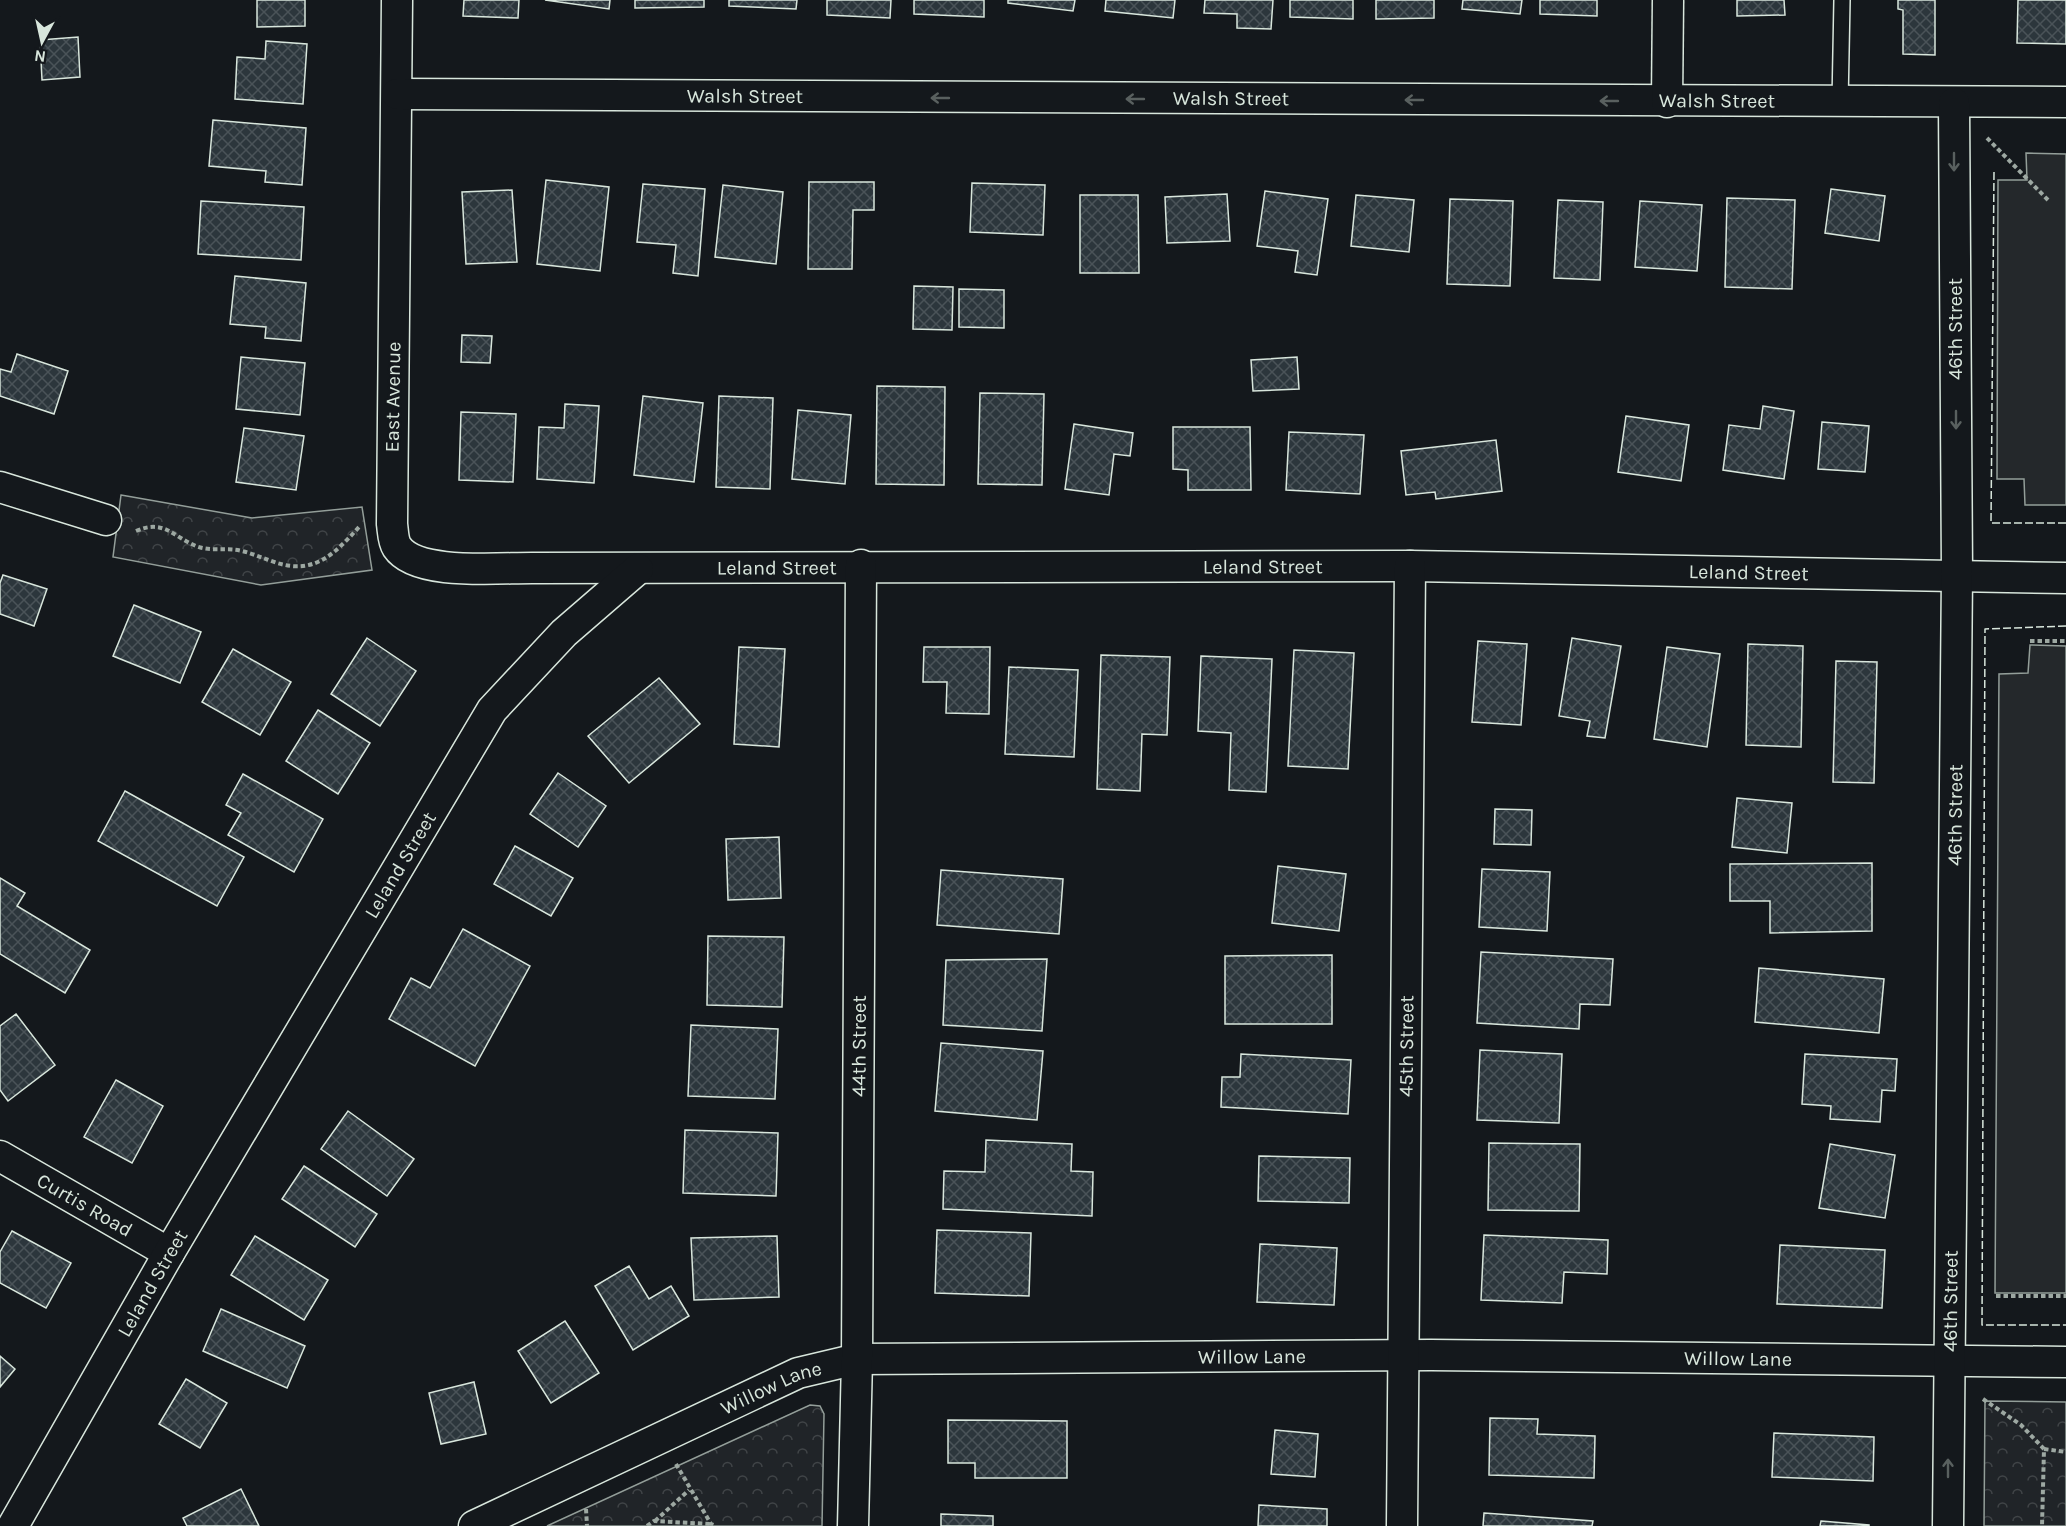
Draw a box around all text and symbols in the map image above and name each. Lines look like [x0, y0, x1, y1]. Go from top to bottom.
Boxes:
north arrow [12, 12, 72, 72]
text: N [33, 46, 47, 67]
street label: Walsh Street [687, 84, 804, 107]
street label: Walsh Street [1173, 86, 1290, 110]
street label: Walsh Street [1659, 89, 1776, 112]
one-way arrow [930, 92, 950, 103]
one-way arrow [1125, 93, 1145, 105]
one-way arrow [1404, 94, 1424, 106]
one-way arrow [1599, 96, 1619, 107]
one-way arrow [1948, 151, 1960, 171]
street label: 46th Street [1944, 278, 1967, 380]
street label: East Avenue [381, 341, 405, 453]
one-way arrow [1950, 409, 1962, 429]
street label: Leland Street [1203, 555, 1323, 578]
street label: Leland Street [717, 556, 837, 579]
street label: Leland Street [1689, 560, 1809, 585]
street label: 46th Street [1943, 763, 1967, 866]
street label: Leland Street [359, 807, 441, 922]
street label: 44th Street [847, 995, 870, 1097]
street label: 45th Street [1394, 995, 1418, 1097]
street label: Curtis Road [33, 1168, 137, 1241]
street label: Leland Street [112, 1225, 192, 1341]
street label: 46th Street [1938, 1249, 1962, 1352]
street label: Willow Lane [1198, 1344, 1306, 1368]
street label: Willow Lane [1684, 1346, 1792, 1370]
street label: Willow Lane [717, 1356, 824, 1419]
one-way arrow [1942, 1458, 1954, 1478]

